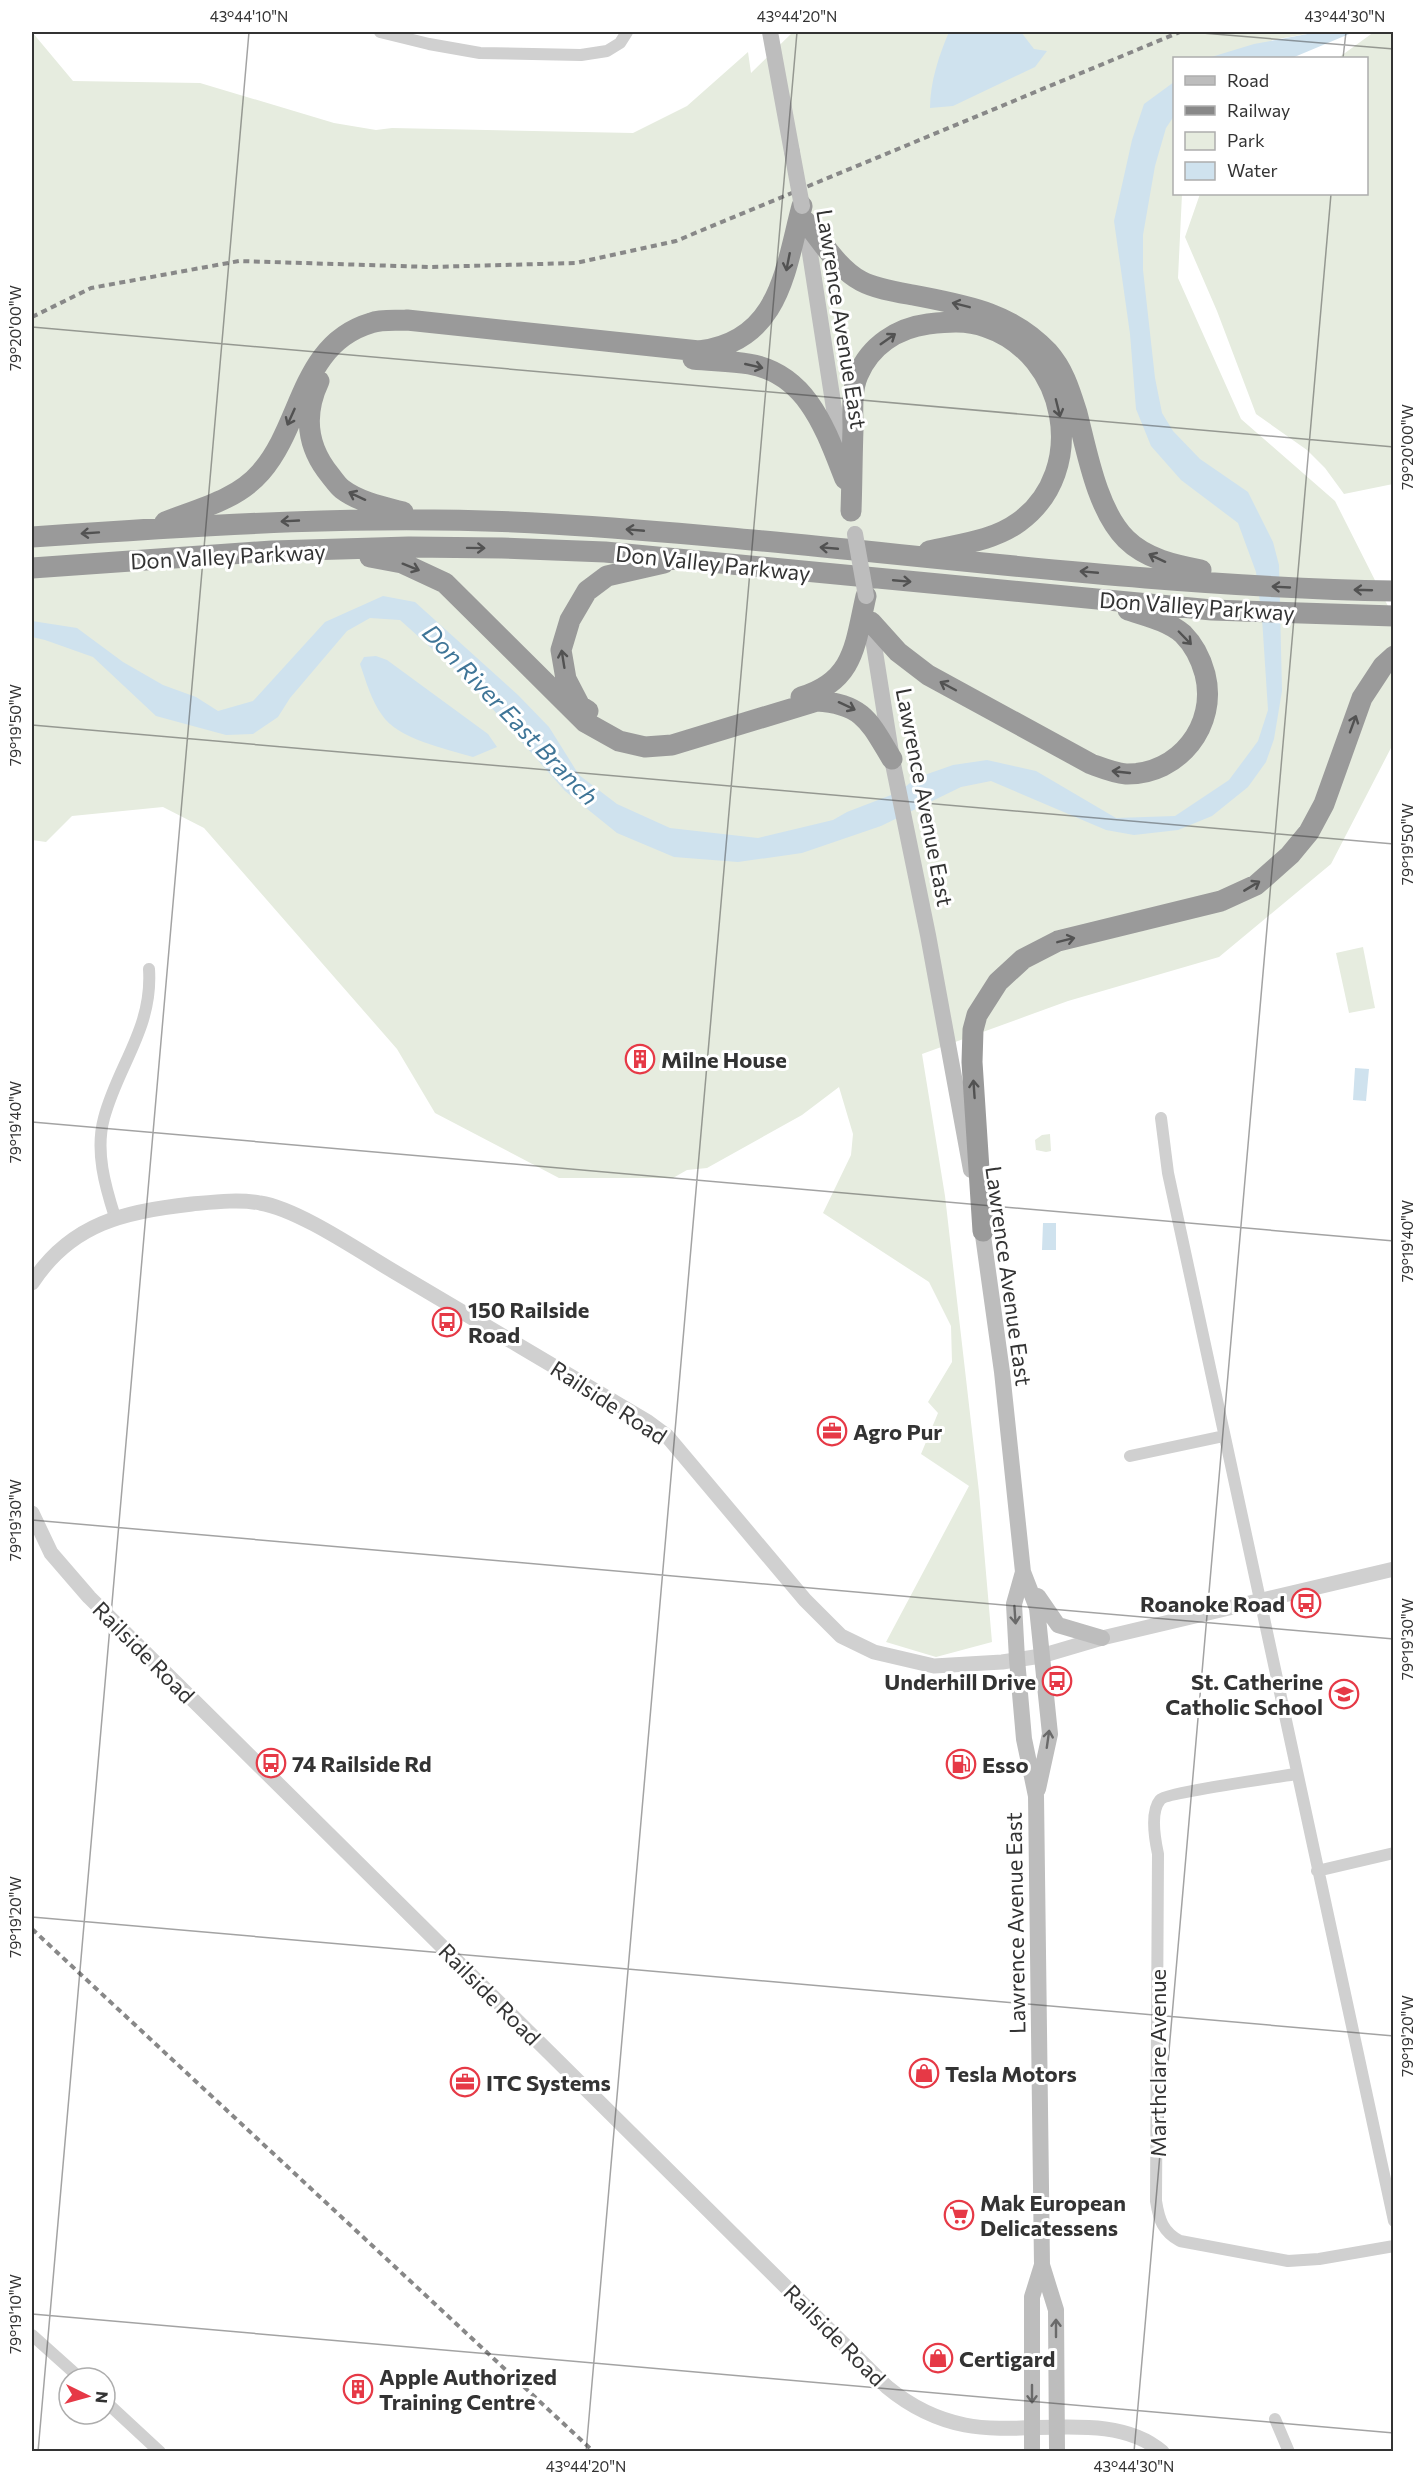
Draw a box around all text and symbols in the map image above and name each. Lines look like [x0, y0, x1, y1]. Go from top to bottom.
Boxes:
text: 43°44'10"N [210, 7, 288, 25]
text: 43°44'20"N [757, 7, 837, 25]
text: 43°44'30"N [1305, 7, 1385, 25]
legend [1173, 57, 1368, 195]
text: Road [1227, 69, 1269, 91]
text: Railway [1227, 99, 1290, 121]
text: Park [1227, 129, 1265, 151]
text: Water [1227, 159, 1278, 181]
street label: Lawrence Avenue East [811, 207, 873, 431]
one-way arrow [782, 252, 793, 271]
text: 79°20'00"W [6, 285, 24, 371]
one-way arrow [952, 299, 971, 311]
one-way arrow [880, 333, 896, 345]
one-way arrow [744, 360, 763, 372]
one-way arrow [1052, 398, 1064, 417]
text: 79°20'00"W [1398, 404, 1416, 490]
one-way arrow [285, 407, 296, 425]
one-way arrow [348, 490, 366, 501]
one-way arrow [280, 515, 300, 526]
one-way arrow [625, 524, 645, 535]
one-way arrow [80, 528, 100, 539]
street label: Don Valley Parkway [130, 537, 326, 575]
street label: Don Valley Parkway [614, 539, 812, 587]
one-way arrow [466, 542, 486, 554]
one-way arrow [819, 542, 839, 553]
one-way arrow [1148, 551, 1166, 563]
one-way arrow [402, 562, 420, 573]
one-way arrow [1079, 567, 1099, 578]
one-way arrow [891, 576, 911, 587]
one-way arrow [1272, 581, 1292, 592]
one-way arrow [1353, 585, 1373, 596]
street label: Don Valley Parkway [1098, 586, 1296, 626]
water label: Don River East Branch [417, 617, 605, 811]
one-way arrow [1177, 631, 1192, 645]
one-way arrow [558, 650, 569, 669]
one-way arrow [939, 680, 957, 691]
text: 79°19'50"W [6, 684, 24, 766]
street label: Lawrence Avenue East [891, 686, 959, 908]
one-way arrow [838, 701, 856, 713]
one-way arrow [1348, 715, 1359, 734]
one-way arrow [1112, 766, 1132, 777]
text: 79°19'50"W [1398, 803, 1416, 885]
one-way arrow [1243, 879, 1260, 891]
one-way arrow [1056, 933, 1075, 945]
building icon: Milne House [624, 1043, 656, 1075]
place label: Milne House [661, 1046, 787, 1073]
one-way arrow [969, 1079, 980, 1099]
text: 79°19'40"W [6, 1081, 24, 1163]
street label: Lawrence Avenue East [980, 1164, 1038, 1388]
text: 79°19'40"W [1398, 1200, 1416, 1282]
place label: 150 Railside Road [468, 1296, 589, 1348]
bus stop icon: 150 Railside Road [431, 1306, 463, 1338]
street label: Railside Road [546, 1354, 672, 1450]
office icon: Agro Pur [816, 1415, 848, 1447]
place label: Agro Pur [853, 1418, 942, 1445]
text: 79°19'30"W [6, 1479, 24, 1561]
bus stop icon: Roanoke Road [1290, 1587, 1322, 1619]
place label: Roanoke Road [1140, 1590, 1285, 1617]
street label: Railside Road [87, 1595, 201, 1709]
text: 79°19'30"W [1398, 1598, 1416, 1680]
one-way arrow [1009, 1604, 1020, 1624]
bus stop icon: Underhill Drive [1041, 1665, 1073, 1697]
place label: Underhill Drive [884, 1668, 1036, 1695]
place label: St. Catherine Catholic School [1165, 1668, 1323, 1720]
school or university icon: St. Catherine Catholic School [1328, 1678, 1360, 1710]
one-way arrow [1042, 1730, 1053, 1750]
bus stop icon: 74 Railside Rd [255, 1747, 287, 1779]
fuel station icon: Esso [945, 1748, 977, 1780]
place label: 74 Railside Rd [292, 1750, 432, 1777]
place label: Esso [982, 1751, 1029, 1778]
street label: Lawrence Avenue East [1000, 1812, 1030, 2034]
text: 79°19'20"W [6, 1876, 24, 1958]
street label: Railside Road [433, 1937, 547, 2051]
street label: Marthclare Avenue [1144, 1969, 1171, 2157]
text: 79°19'20"W [1398, 1995, 1416, 2077]
shop icon: Tesla Motors [908, 2057, 940, 2089]
place label: Tesla Motors [945, 2060, 1077, 2087]
office icon: ITC Systems [449, 2066, 481, 2098]
place label: ITC Systems [486, 2069, 611, 2096]
place label: Mak European Delicatessens [980, 2189, 1126, 2241]
supermarket icon: Mak European Delicatessens [943, 2199, 975, 2231]
text: 79°19'10"W [6, 2274, 24, 2354]
street label: Railside Road [778, 2278, 892, 2392]
one-way arrow [1050, 2318, 1062, 2338]
shop icon: Certigard [922, 2342, 954, 2374]
place label: Certigard [959, 2345, 1055, 2372]
place label: Apple Authorized Training Centre [379, 2363, 557, 2415]
north arrow [57, 2366, 117, 2426]
building icon: Apple Authorized Training Centre [342, 2373, 374, 2405]
one-way arrow [1026, 2383, 1038, 2403]
text: N [92, 2391, 112, 2404]
text: 43°44'20"N [546, 2457, 626, 2475]
text: 43°44'30"N [1094, 2457, 1174, 2475]

